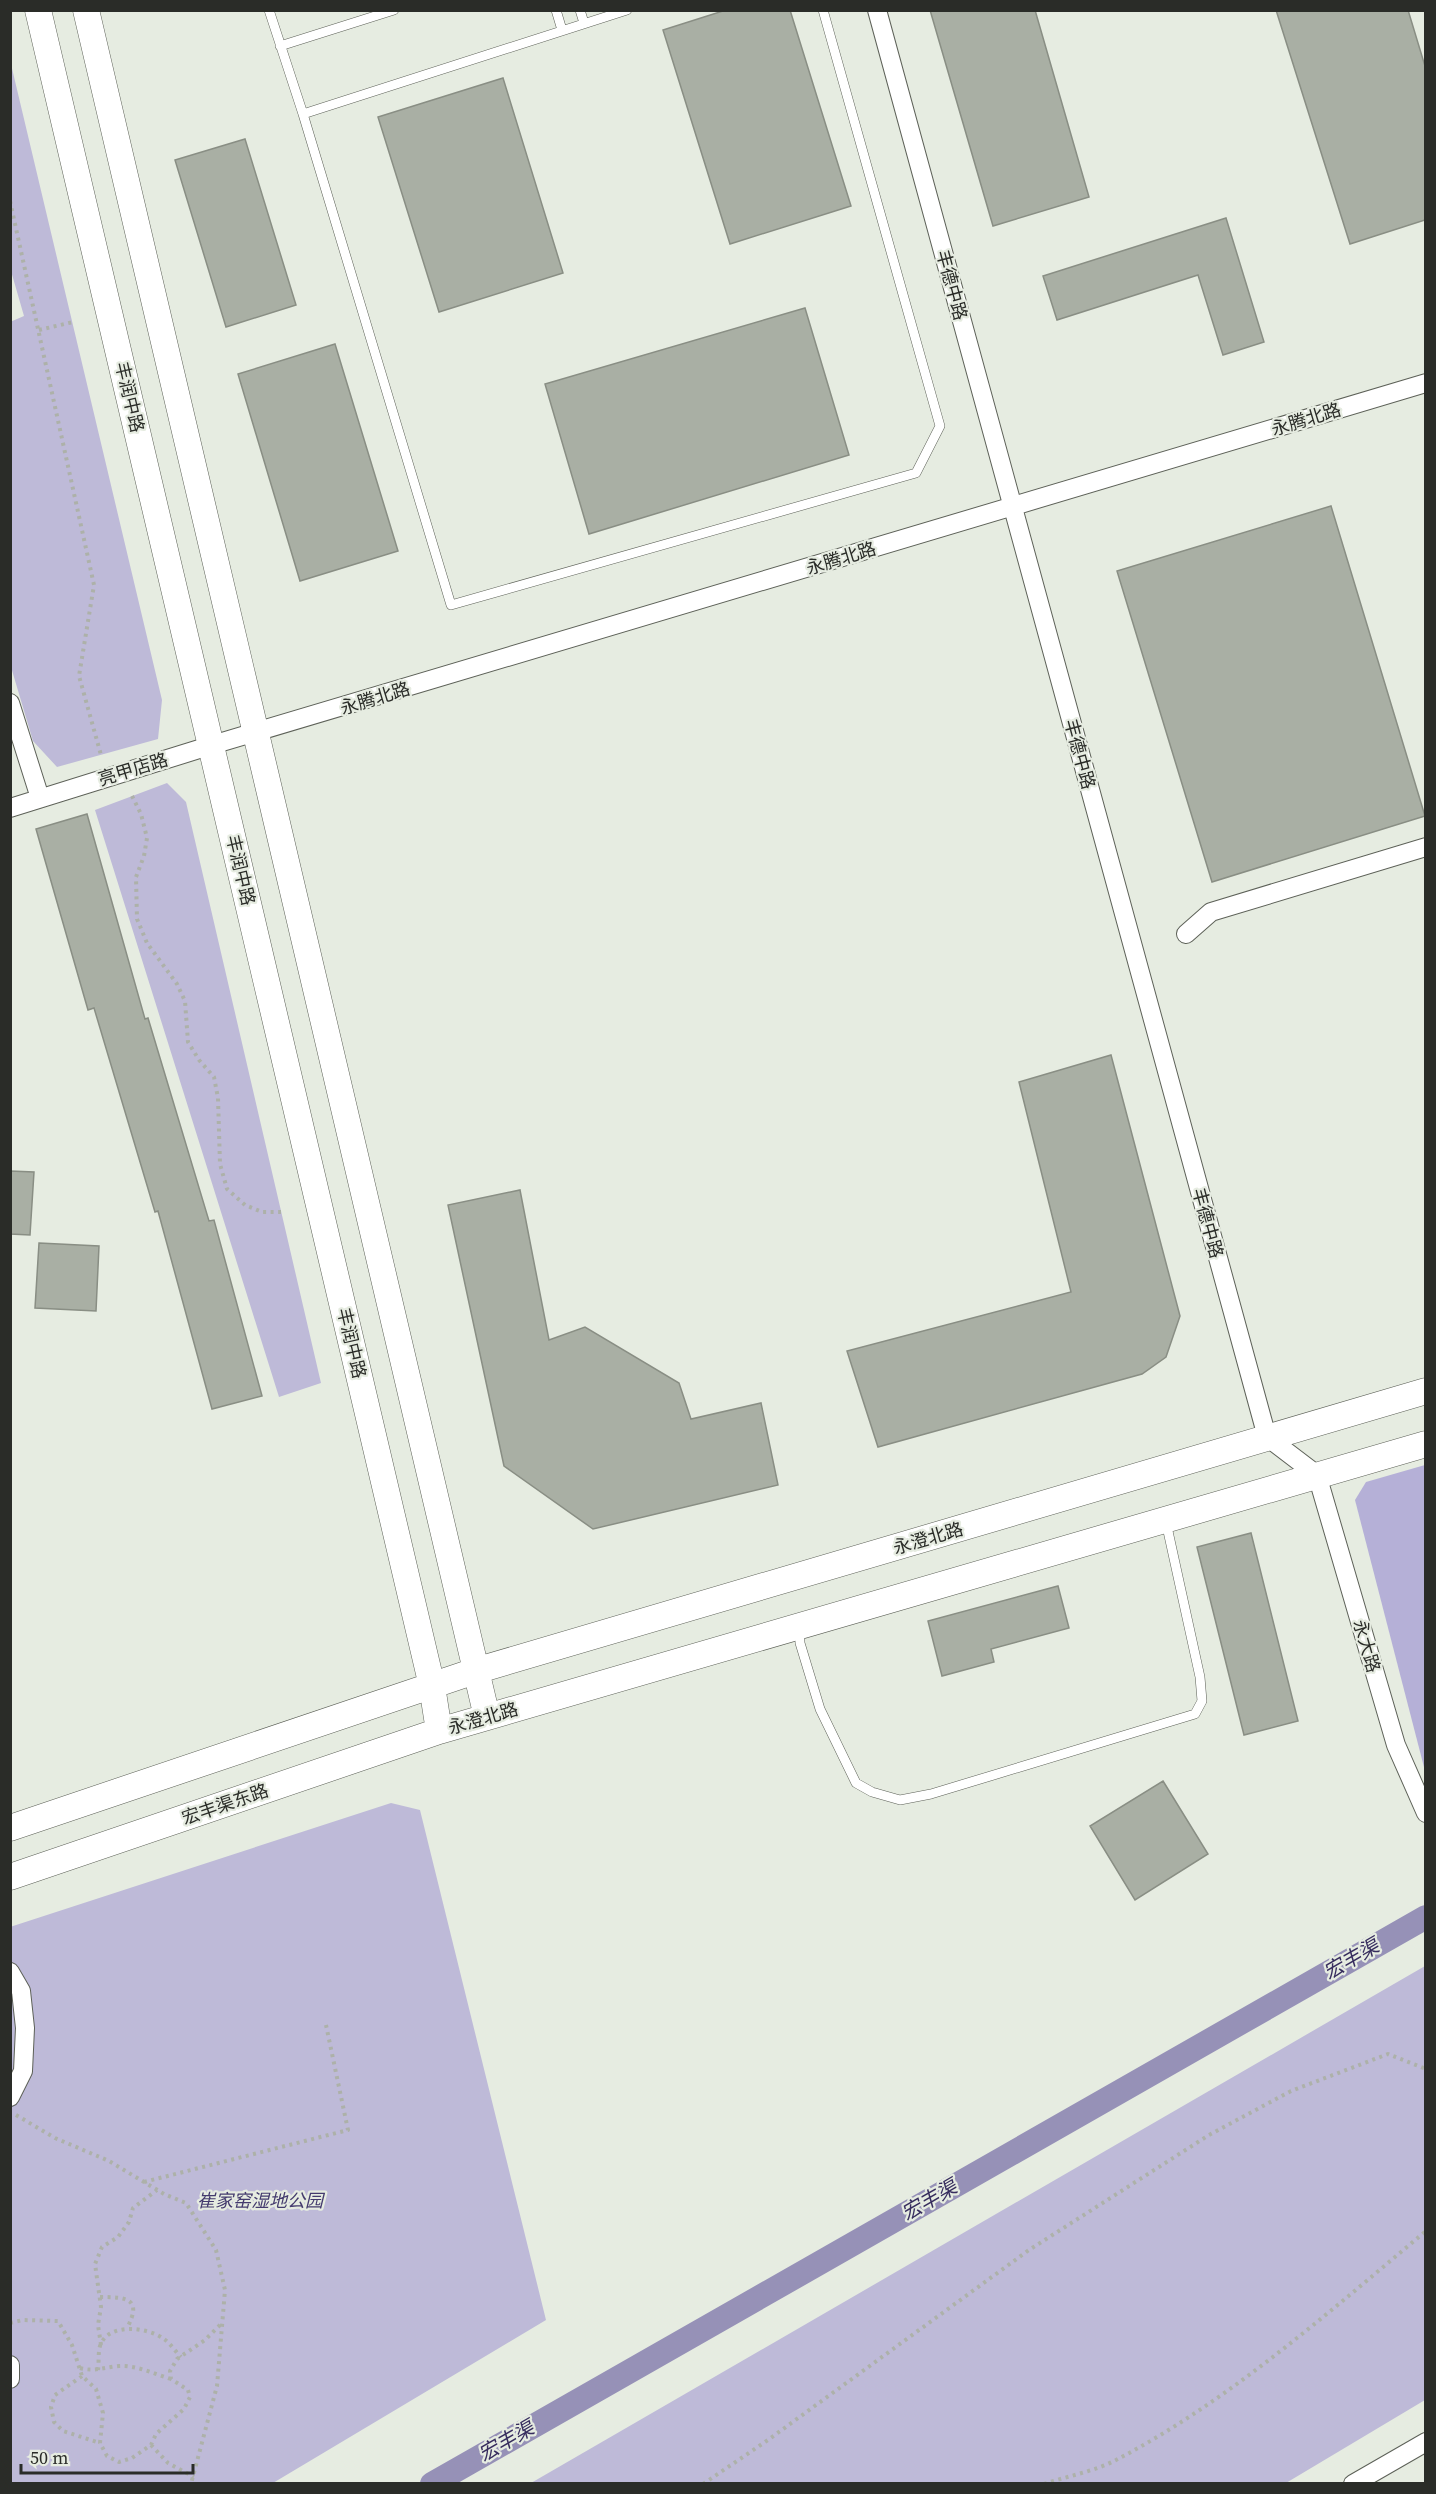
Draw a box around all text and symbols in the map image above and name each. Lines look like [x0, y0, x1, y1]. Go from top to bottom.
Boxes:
street label: 丰德中路 [931, 247, 973, 323]
street label: 丰润中路 [110, 359, 150, 435]
street label: 永腾北路 [1268, 397, 1344, 441]
street label: 永腾北路 [803, 536, 879, 580]
street label: 永腾北路 [337, 676, 413, 720]
street label: 丰德中路 [1059, 716, 1101, 792]
street label: 亮甲店路 [95, 747, 171, 791]
street label: 丰润中路 [221, 832, 261, 908]
street label: 丰德中路 [1187, 1185, 1229, 1261]
street label: 丰润中路 [332, 1305, 372, 1381]
street label: 永澄北路 [890, 1516, 966, 1560]
street label: 永大路 [1348, 1617, 1386, 1675]
street label: 永澄北路 [445, 1696, 521, 1740]
street label: 宏丰渠东路 [178, 1778, 272, 1830]
water label: 宏丰渠 [1318, 1930, 1387, 1986]
water label: 宏丰渠 [896, 2171, 965, 2227]
park label: 崔家窑湿地公园 [197, 2188, 326, 2213]
water label: 宏丰渠 [473, 2412, 542, 2468]
scale bar [21, 2437, 194, 2475]
text: 50 m [30, 2445, 68, 2470]

